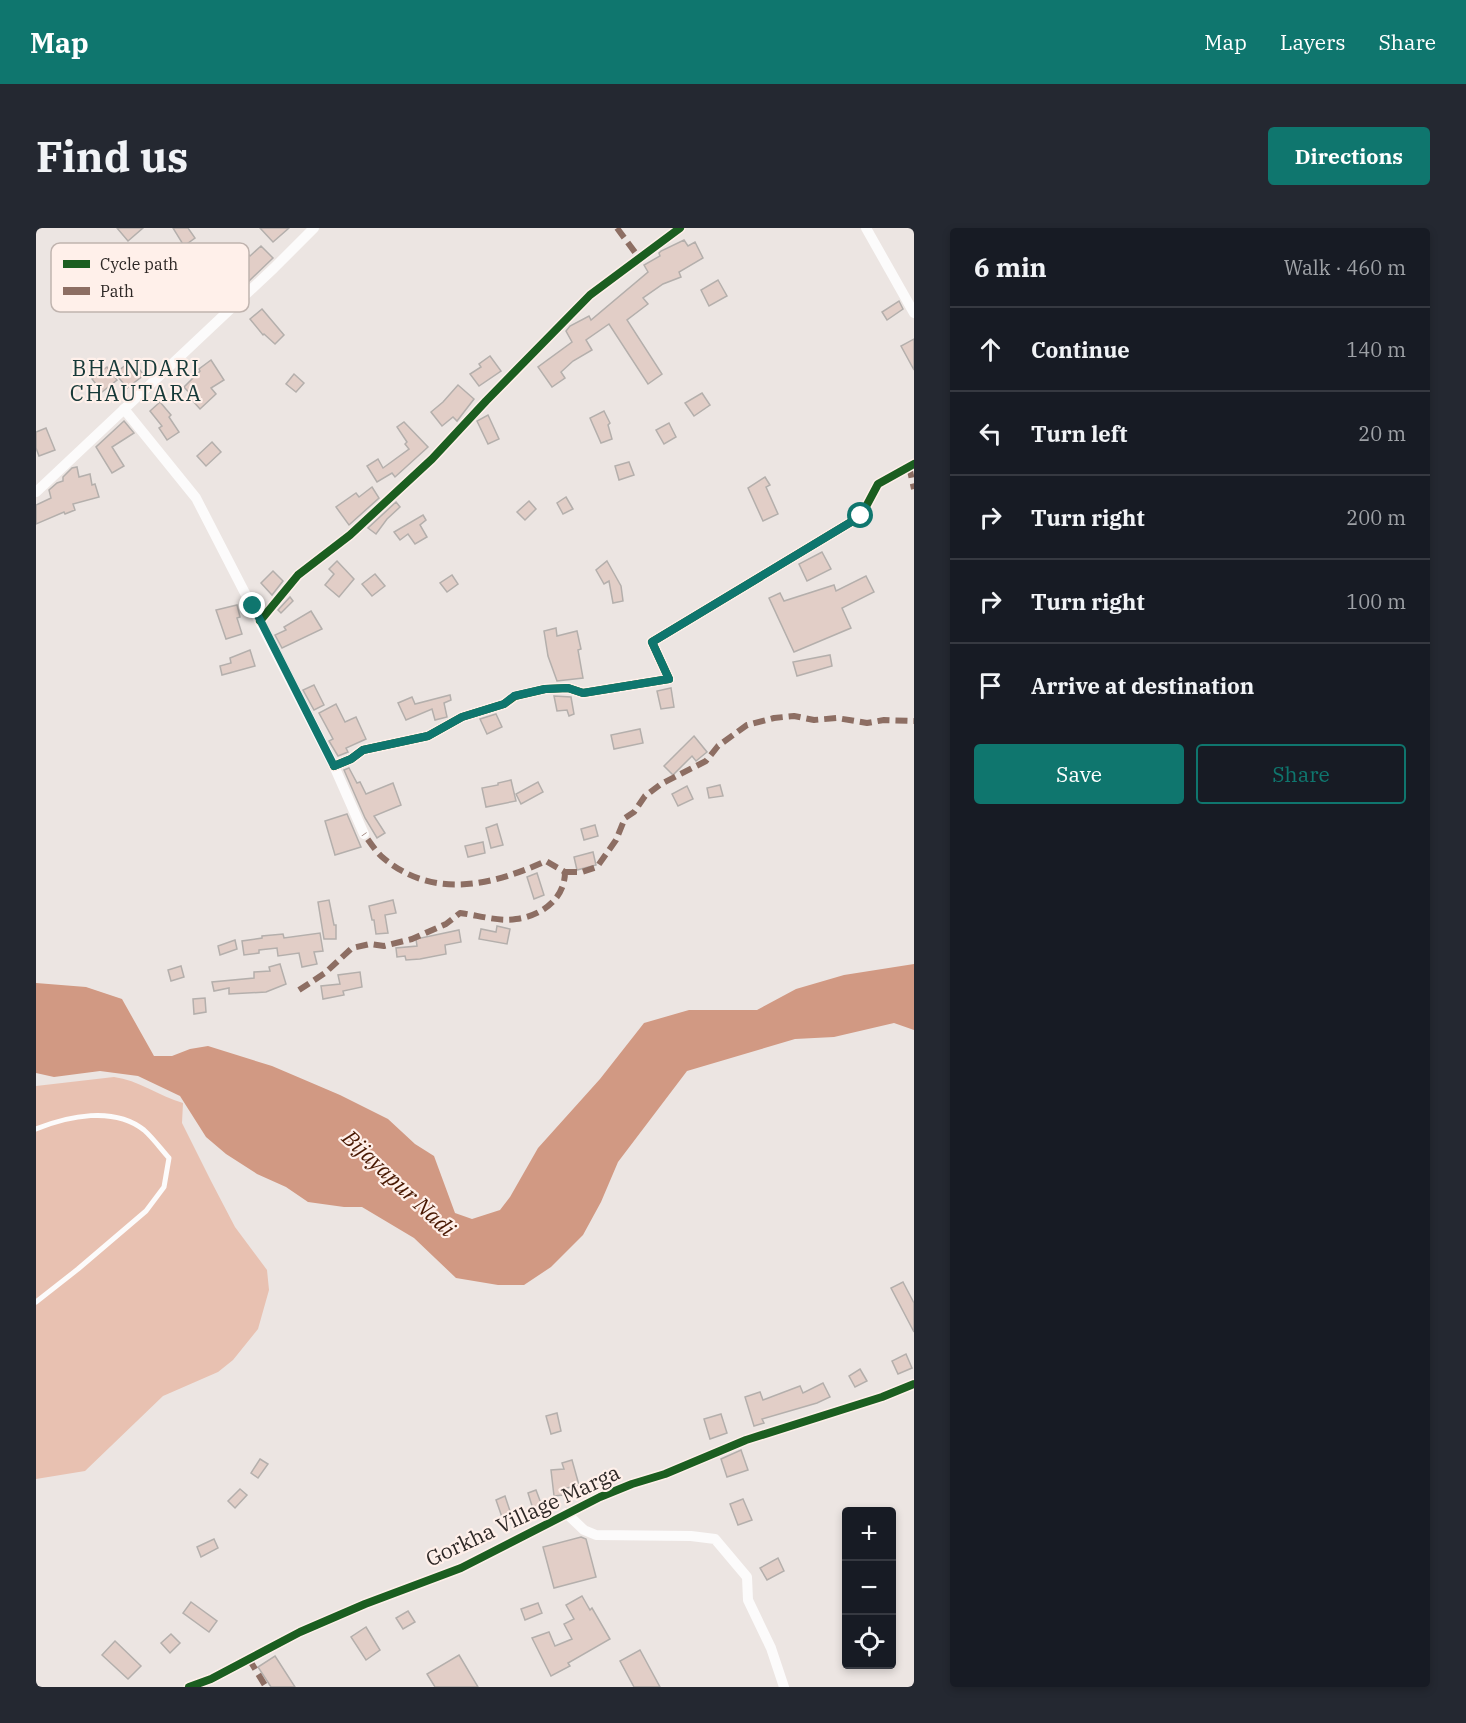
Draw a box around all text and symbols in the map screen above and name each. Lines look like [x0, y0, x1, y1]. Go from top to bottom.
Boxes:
text: Map [30, 24, 89, 61]
text: Map [1204, 28, 1247, 56]
text: Layers [1280, 28, 1346, 56]
text: Share [1379, 28, 1436, 56]
button: Directions [1268, 127, 1430, 185]
text: Find us [36, 129, 188, 184]
legend [51, 243, 249, 312]
text: 6 min [974, 250, 1047, 284]
text: Cycle path [100, 254, 178, 274]
text: Walk · 460 m [1284, 254, 1406, 281]
text: Path [100, 281, 134, 301]
icon: ahead [974, 333, 1007, 366]
text: Continue [1031, 335, 1130, 364]
text: 140 m [1346, 336, 1406, 363]
district label: BHANDARI CHAUTARA [70, 353, 202, 407]
icon: left [974, 417, 1007, 450]
text: Turn left [1031, 419, 1127, 448]
text: 20 m [1358, 420, 1406, 447]
icon: right [974, 501, 1007, 534]
route start [847, 502, 873, 528]
text: Turn right [1031, 503, 1145, 532]
text: 200 m [1346, 504, 1406, 531]
icon: right [974, 585, 1007, 618]
text: Turn right [1031, 587, 1145, 616]
text: 100 m [1346, 588, 1406, 615]
route end [239, 592, 265, 618]
icon: arrive [974, 669, 1007, 702]
text: Arrive at destination [1031, 671, 1254, 700]
button: Save [974, 744, 1184, 804]
button: Share [1196, 744, 1406, 804]
water label: Bijayapur Nadi [336, 1122, 462, 1243]
street label: Gorkha Village Marga [421, 1458, 624, 1572]
map controls [842, 1507, 896, 1669]
button: + [842, 1507, 896, 1561]
button: − [842, 1561, 896, 1615]
button: locate [842, 1615, 896, 1669]

